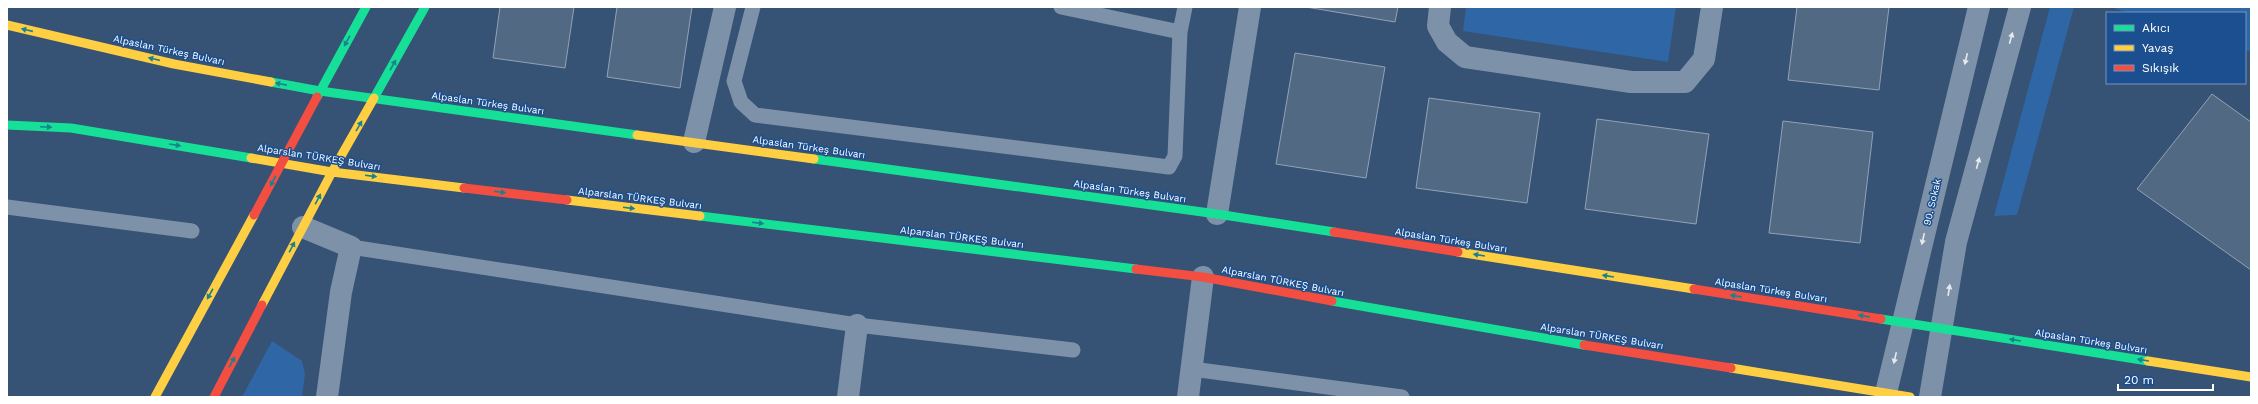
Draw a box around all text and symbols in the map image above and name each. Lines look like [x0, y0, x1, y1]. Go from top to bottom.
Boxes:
legend [2106, 12, 2246, 84]
text: Akıcı [2142, 21, 2170, 35]
one-way arrow [21, 26, 33, 32]
one-way arrow [2008, 32, 2014, 44]
street label: Alpaslan Türkeş Bulvarı [112, 33, 226, 67]
one-way arrow [344, 35, 351, 47]
text: Yavaş [2142, 41, 2174, 55]
one-way arrow [1963, 52, 1969, 65]
one-way arrow [148, 56, 160, 62]
one-way arrow [390, 59, 397, 70]
text: Sıkışık [2142, 61, 2179, 75]
one-way arrow [275, 81, 288, 87]
street label: Alpaslan Türkeş Bulvarı [431, 90, 545, 116]
one-way arrow [355, 120, 362, 132]
one-way arrow [40, 123, 52, 130]
street label: Alpaslan Türkeş Bulvarı [752, 134, 866, 160]
one-way arrow [168, 142, 181, 148]
street label: Alparslan TÜRKEŞ Bulvarı [257, 142, 381, 172]
one-way arrow [1975, 157, 1981, 170]
one-way arrow [365, 173, 377, 180]
one-way arrow [270, 175, 277, 186]
street label: 90. Sokak [1921, 177, 1943, 226]
street label: Alpaslan Türkeş Bulvarı [1073, 178, 1187, 204]
street label: Alparslan TÜRKEŞ Bulvarı [578, 185, 702, 211]
one-way arrow [494, 189, 506, 195]
one-way arrow [314, 194, 321, 205]
one-way arrow [623, 204, 635, 211]
one-way arrow [752, 220, 764, 226]
street label: Alparslan TÜRKEŞ Bulvarı [900, 224, 1024, 250]
street label: Alpaslan Türkeş Bulvarı [1394, 226, 1508, 254]
one-way arrow [1920, 234, 1926, 246]
one-way arrow [289, 242, 296, 253]
one-way arrow [1473, 252, 1485, 258]
street label: Alparslan TÜRKEŞ Bulvarı [1221, 264, 1345, 298]
one-way arrow [1602, 273, 1614, 279]
street label: Alpaslan Türkeş Bulvarı [1714, 276, 1828, 304]
one-way arrow [1946, 284, 1952, 296]
one-way arrow [207, 289, 214, 300]
one-way arrow [1730, 293, 1742, 299]
one-way arrow [1858, 313, 1871, 319]
street label: Alparslan TÜRKEŞ Bulvarı [1540, 321, 1664, 351]
street label: Alpaslan Türkeş Bulvarı [2034, 327, 2148, 355]
one-way arrow [2009, 337, 2021, 343]
one-way arrow [1891, 351, 1897, 364]
one-way arrow [229, 357, 235, 368]
one-way arrow [2137, 357, 2149, 363]
scale bar [2118, 366, 2213, 392]
text: 20 m [2124, 373, 2154, 387]

